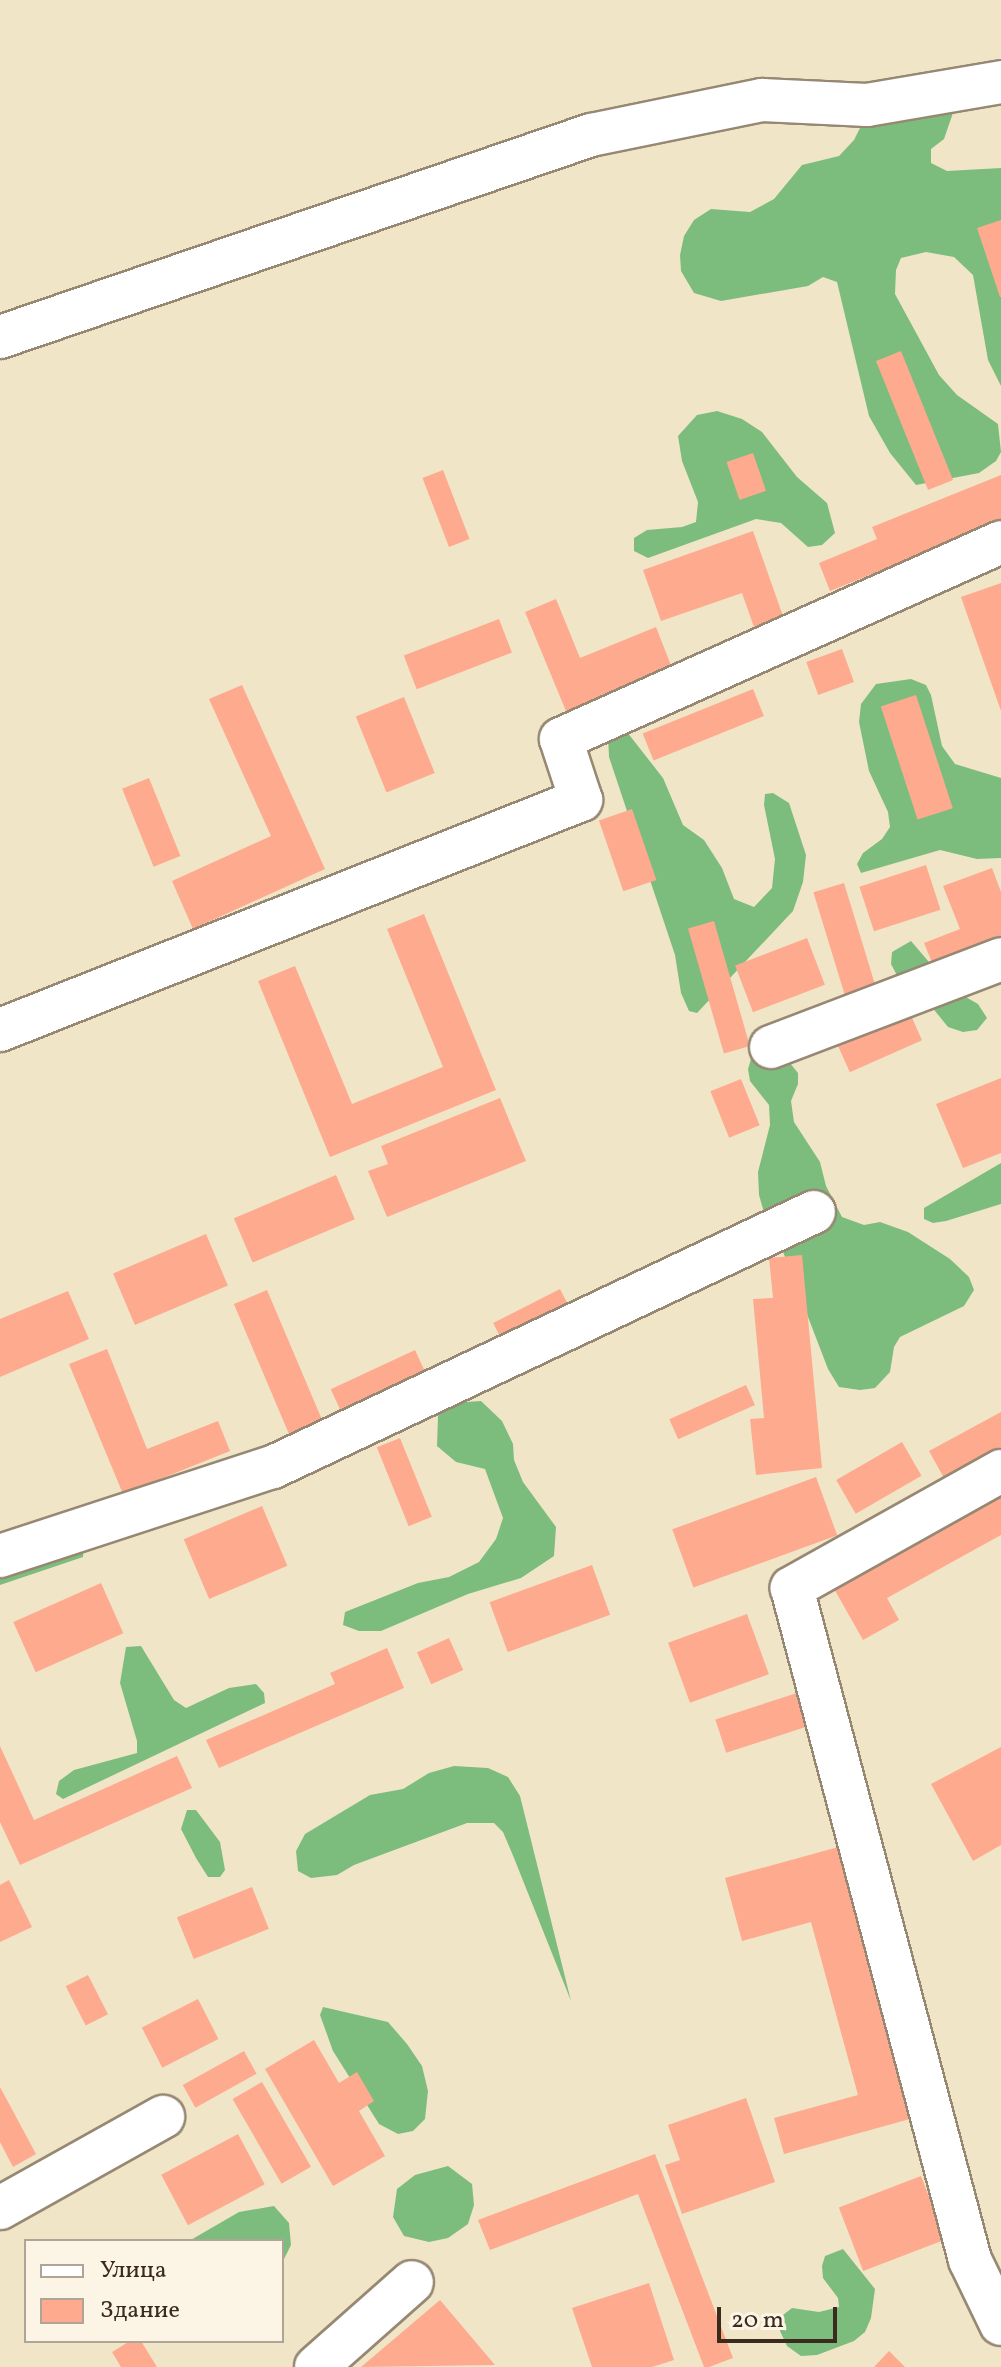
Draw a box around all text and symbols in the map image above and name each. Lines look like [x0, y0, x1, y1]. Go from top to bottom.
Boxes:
legend [24, 2239, 284, 2343]
text: Улица [100, 2254, 167, 2288]
scale bar [721, 2291, 841, 2341]
text: Здание [100, 2294, 180, 2328]
text: 20 m [731, 2304, 784, 2338]

